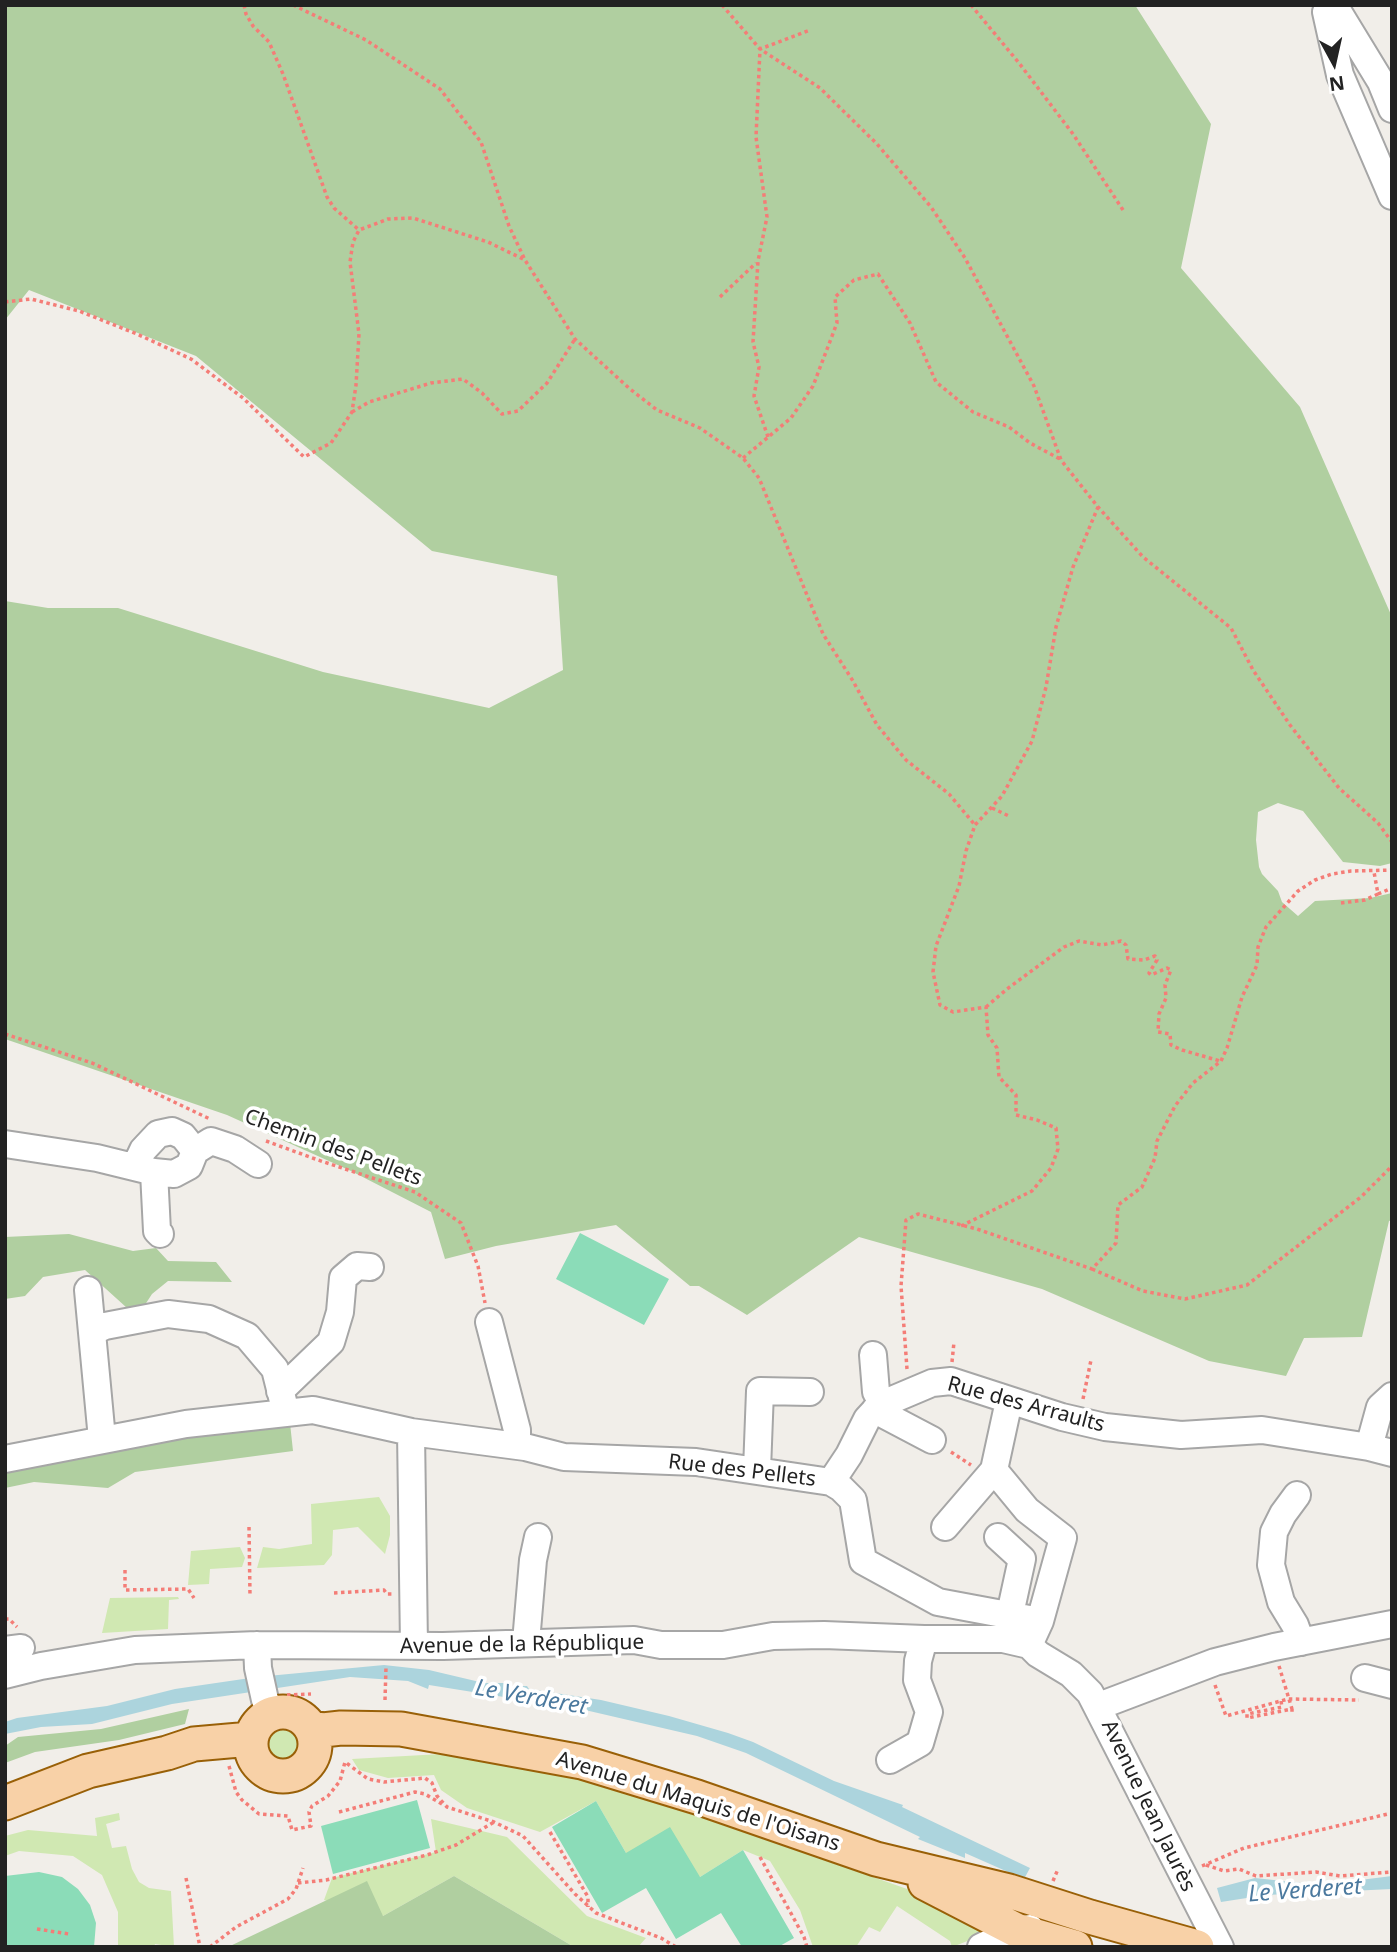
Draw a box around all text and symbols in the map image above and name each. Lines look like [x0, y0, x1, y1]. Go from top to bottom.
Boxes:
north arrow [1299, 28, 1369, 98]
text: N [1327, 70, 1346, 98]
street label: Chemin des Pellets [241, 1104, 425, 1192]
street label: Rue des Arraults [945, 1372, 1107, 1438]
street label: Rue des Pellets [667, 1449, 817, 1493]
street label: Avenue de la République [400, 1630, 644, 1660]
water label: Le Verderet [473, 1675, 589, 1721]
street label: Avenue Jean Jaurès [1096, 1716, 1200, 1896]
street label: Avenue du Maquis de l'Oisans [553, 1747, 843, 1857]
water label: Le Verderet [1247, 1873, 1363, 1909]

